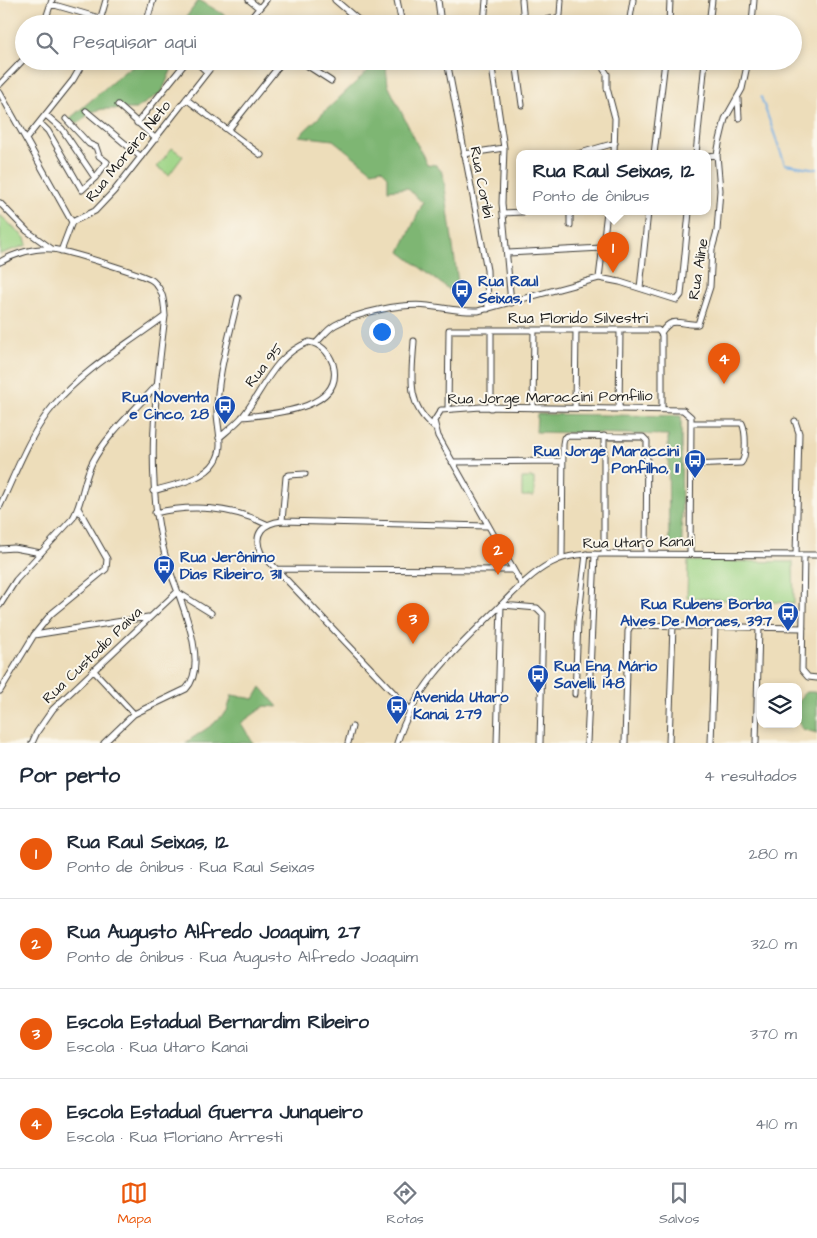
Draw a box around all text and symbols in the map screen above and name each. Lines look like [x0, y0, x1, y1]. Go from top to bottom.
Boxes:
search box [15, 15, 802, 70]
icon: search [33, 29, 61, 57]
text: Pesquisar aqui [73, 29, 196, 56]
street label: Rua Moreira Neto [81, 96, 176, 207]
street label: Rua Coribi [464, 145, 499, 220]
popup [516, 150, 711, 215]
text: Rua Raul Seixas, 12 [533, 158, 694, 185]
text: Ponto de ônibus [533, 185, 650, 207]
pin: 1 [597, 232, 629, 273]
street label: Rua Aline [683, 237, 714, 301]
place label: Rua Raul Seixas, 1 [477, 271, 539, 309]
bus stop icon: Rua Raul Seixas, 1 [450, 278, 474, 309]
street label: Rua Florido Silvestri [508, 308, 649, 329]
your location [369, 319, 395, 345]
street label: Rua 95 [240, 339, 289, 392]
pin: 4 [708, 343, 740, 384]
street label: Rua Jorge Maraccini Pomfilio [447, 385, 653, 411]
place label: Rua Noventa e Cinco, 28 [122, 387, 209, 425]
bus stop icon: Rua Noventa e Cinco, 28 [213, 394, 237, 425]
place label: Rua Jorge Maraccini Ponfilho, 11 [534, 441, 680, 479]
bus stop icon: Rua Jorge Maraccini Ponfilho, 11 [683, 448, 707, 479]
street label: Rua Utaro Kanai [582, 531, 694, 554]
pin: 2 [482, 534, 514, 575]
place label: Rua Jerônimo Dias Ribeiro, 311 [180, 547, 282, 585]
bus stop icon: Rua Jerônimo Dias Ribeiro, 311 [152, 554, 176, 585]
place label: Rua Rubens Borba Alves De Moraes, 397 [620, 594, 773, 632]
bus stop icon: Rua Rubens Borba Alves De Moraes, 397 [776, 601, 800, 632]
street label: Rua Custodio Paiva [38, 602, 147, 709]
pin: 3 [397, 603, 429, 644]
place label: Rua Eng. Mário Savelli, 148 [553, 656, 658, 694]
bus stop icon: Rua Eng. Mário Savelli, 148 [526, 663, 550, 694]
map controls [757, 683, 802, 728]
button: layers [757, 683, 802, 728]
place label: Avenida Utaro Kanai, 279 [413, 687, 509, 725]
bus stop icon: Avenida Utaro Kanai, 279 [385, 694, 409, 725]
text: Por perto [20, 761, 120, 790]
text: 4 resultados [704, 765, 797, 787]
text: Rua Raul Seixas, 12 [67, 829, 229, 856]
text: 1 [35, 843, 37, 865]
text: 280 m [749, 843, 797, 865]
text: Ponto de ônibus · Rua Raul Seixas [67, 856, 315, 878]
text: Rua Augusto Alfredo Joaquim, 27 [67, 919, 361, 946]
text: 2 [31, 933, 41, 955]
text: 320 m [751, 933, 797, 955]
text: Ponto de ônibus · Rua Augusto Alfredo Joaquim [67, 946, 418, 968]
text: Escola Estadual Bernardim Ribeiro [67, 1009, 369, 1036]
text: 3 [32, 1023, 40, 1045]
text: 370 m [750, 1023, 797, 1045]
text: Escola · Rua Utaro Kanai [67, 1036, 248, 1058]
text: Escola Estadual Guerra Junqueiro [67, 1099, 363, 1126]
text: 4 [31, 1113, 41, 1135]
text: 410 m [755, 1113, 797, 1135]
text: Escola · Rua Floriano Arresti [67, 1126, 282, 1148]
tab: Mapa [118, 1179, 151, 1229]
tab: Rotas [386, 1179, 424, 1229]
tab: Salvos [659, 1179, 699, 1229]

